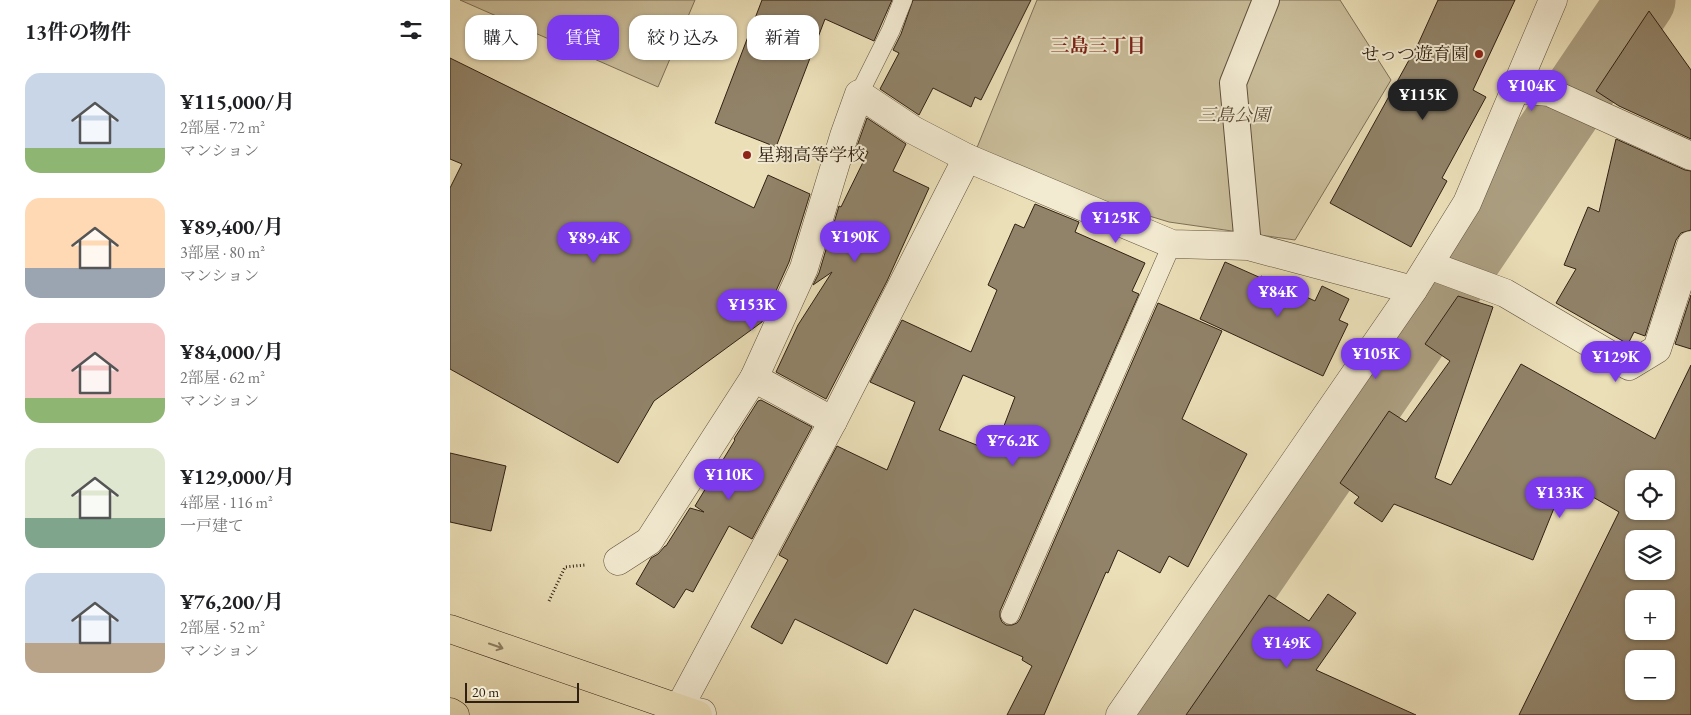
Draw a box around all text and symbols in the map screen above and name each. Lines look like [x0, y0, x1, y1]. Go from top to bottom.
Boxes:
chip: 購入 [465, 15, 537, 60]
chip: 賃貸 [547, 15, 619, 60]
chip: 絞り込み [629, 15, 737, 60]
chip: 新着 [747, 15, 819, 60]
icon: filters [397, 16, 425, 44]
text: 13件の物件 [25, 18, 131, 45]
district label: 三島三丁目 [1050, 33, 1146, 58]
place label: せっつ遊育園 [1361, 42, 1469, 65]
marker: せっつ遊育園 [1473, 48, 1485, 60]
pin: ¥104K [1497, 70, 1567, 112]
text: ¥104K [1508, 75, 1556, 96]
pin: ¥115K [1388, 78, 1458, 121]
text: ¥115K [1399, 84, 1447, 105]
text: ¥115,000/月 [180, 88, 295, 115]
icon: home [65, 93, 125, 153]
park label: 三島公園 [1198, 103, 1273, 126]
text: 2部屋 · 72 m² [180, 117, 265, 138]
text: マンション [180, 140, 259, 161]
place label: 星翔高等学校 [757, 143, 865, 166]
marker: 星翔高等学校 [741, 149, 753, 161]
pin: ¥125K [1081, 202, 1151, 244]
text: ¥125K [1092, 207, 1140, 228]
text: ¥89,400/月 [180, 213, 284, 240]
icon: home [65, 218, 125, 278]
pin: ¥190K [820, 220, 890, 263]
pin: ¥89.4K [553, 222, 635, 264]
text: ¥190K [831, 226, 879, 247]
text: ¥89.4K [568, 227, 620, 248]
text: 3部屋 · 80 m² [180, 242, 265, 263]
text: マンション [180, 265, 259, 286]
pin: ¥84K [1248, 276, 1308, 318]
text: ¥84K [1258, 281, 1298, 302]
pin: ¥153K [717, 288, 787, 331]
text: ¥153K [728, 294, 776, 315]
text: ¥84,000/月 [180, 338, 284, 365]
pin: ¥105K [1341, 338, 1411, 380]
pin: ¥129K [1581, 340, 1651, 383]
icon: home [65, 343, 125, 403]
text: ¥105K [1352, 343, 1400, 364]
text: ¥129K [1592, 346, 1640, 367]
text: 2部屋 · 62 m² [180, 367, 265, 388]
text: マンション [180, 390, 259, 411]
pin: ¥76.2K [972, 424, 1054, 467]
text: ¥76.2K [987, 430, 1039, 451]
pin: ¥110K [694, 458, 764, 501]
text: ¥129,000/月 [180, 463, 295, 490]
text: ¥110K [705, 464, 753, 485]
icon: home [65, 468, 125, 528]
map controls [1625, 470, 1675, 700]
button: locate [1625, 470, 1675, 520]
pin: ¥133K [1525, 476, 1595, 519]
text: ¥133K [1536, 482, 1584, 503]
text: 4部屋 · 116 m² [180, 492, 273, 513]
text: 一戸建て [180, 515, 244, 536]
button: layers [1625, 530, 1675, 580]
text: ¥76,200/月 [180, 588, 284, 615]
button: + [1625, 590, 1675, 640]
icon: home [65, 593, 125, 653]
text: 2部屋 · 52 m² [180, 617, 265, 638]
pin: ¥149K [1252, 626, 1322, 669]
text: ¥149K [1263, 632, 1311, 653]
text: マンション [180, 640, 259, 661]
one-way arrow [488, 642, 503, 651]
button: − [1625, 650, 1675, 700]
scale bar [465, 680, 579, 703]
text: 20 m [472, 683, 499, 701]

